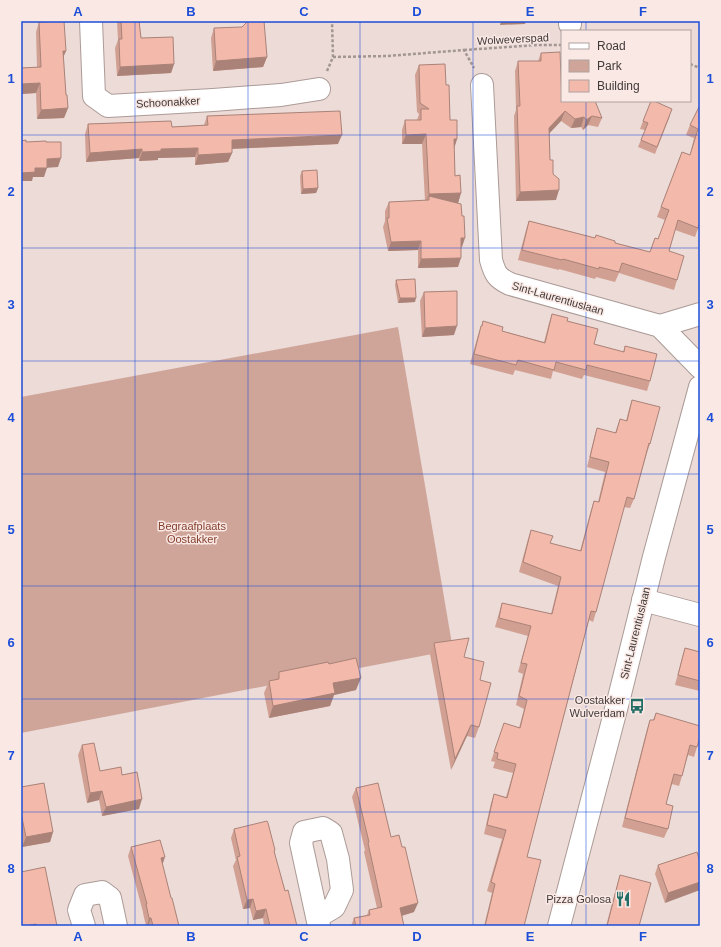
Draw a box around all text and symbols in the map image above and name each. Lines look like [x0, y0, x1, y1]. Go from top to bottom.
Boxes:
text: A [73, 4, 83, 19]
text: B [186, 4, 196, 19]
text: C [299, 4, 309, 19]
text: D [412, 4, 422, 19]
text: E [526, 4, 535, 19]
text: F [639, 4, 647, 19]
legend [561, 30, 691, 102]
street label: Wolweverspad [477, 31, 549, 47]
text: Road [597, 39, 626, 53]
text: Park [597, 59, 623, 73]
text: 1 [7, 71, 15, 86]
text: 1 [706, 71, 714, 86]
text: Building [597, 79, 640, 93]
street label: Schoonakker [136, 94, 201, 110]
text: 2 [7, 184, 15, 199]
text: 2 [706, 184, 714, 199]
street label: Sint-Laurentiuslaan [511, 279, 605, 317]
text: 3 [7, 297, 15, 312]
text: 3 [706, 297, 714, 312]
text: 4 [7, 410, 15, 425]
text: 4 [706, 410, 714, 425]
park label: Begraafplaats Oostakker [158, 520, 226, 545]
text: 5 [7, 522, 15, 537]
text: 5 [706, 522, 714, 537]
street label: Sint-Laurentiuslaan [618, 586, 652, 680]
text: 6 [7, 635, 15, 650]
text: 6 [706, 635, 714, 650]
place label: Oostakker Wulverdam [570, 694, 625, 719]
bus stop icon: Oostakker Wulverdam [628, 697, 646, 715]
text: 7 [7, 748, 15, 763]
text: 7 [706, 748, 714, 763]
text: 8 [7, 861, 15, 876]
text: 8 [706, 861, 714, 876]
restaurant icon: Pizza Golosa [614, 890, 632, 908]
place label: Pizza Golosa [546, 893, 612, 905]
text: A [73, 929, 83, 944]
text: B [186, 929, 196, 944]
text: C [299, 929, 309, 944]
text: D [412, 929, 422, 944]
text: E [526, 929, 535, 944]
text: F [639, 929, 647, 944]

